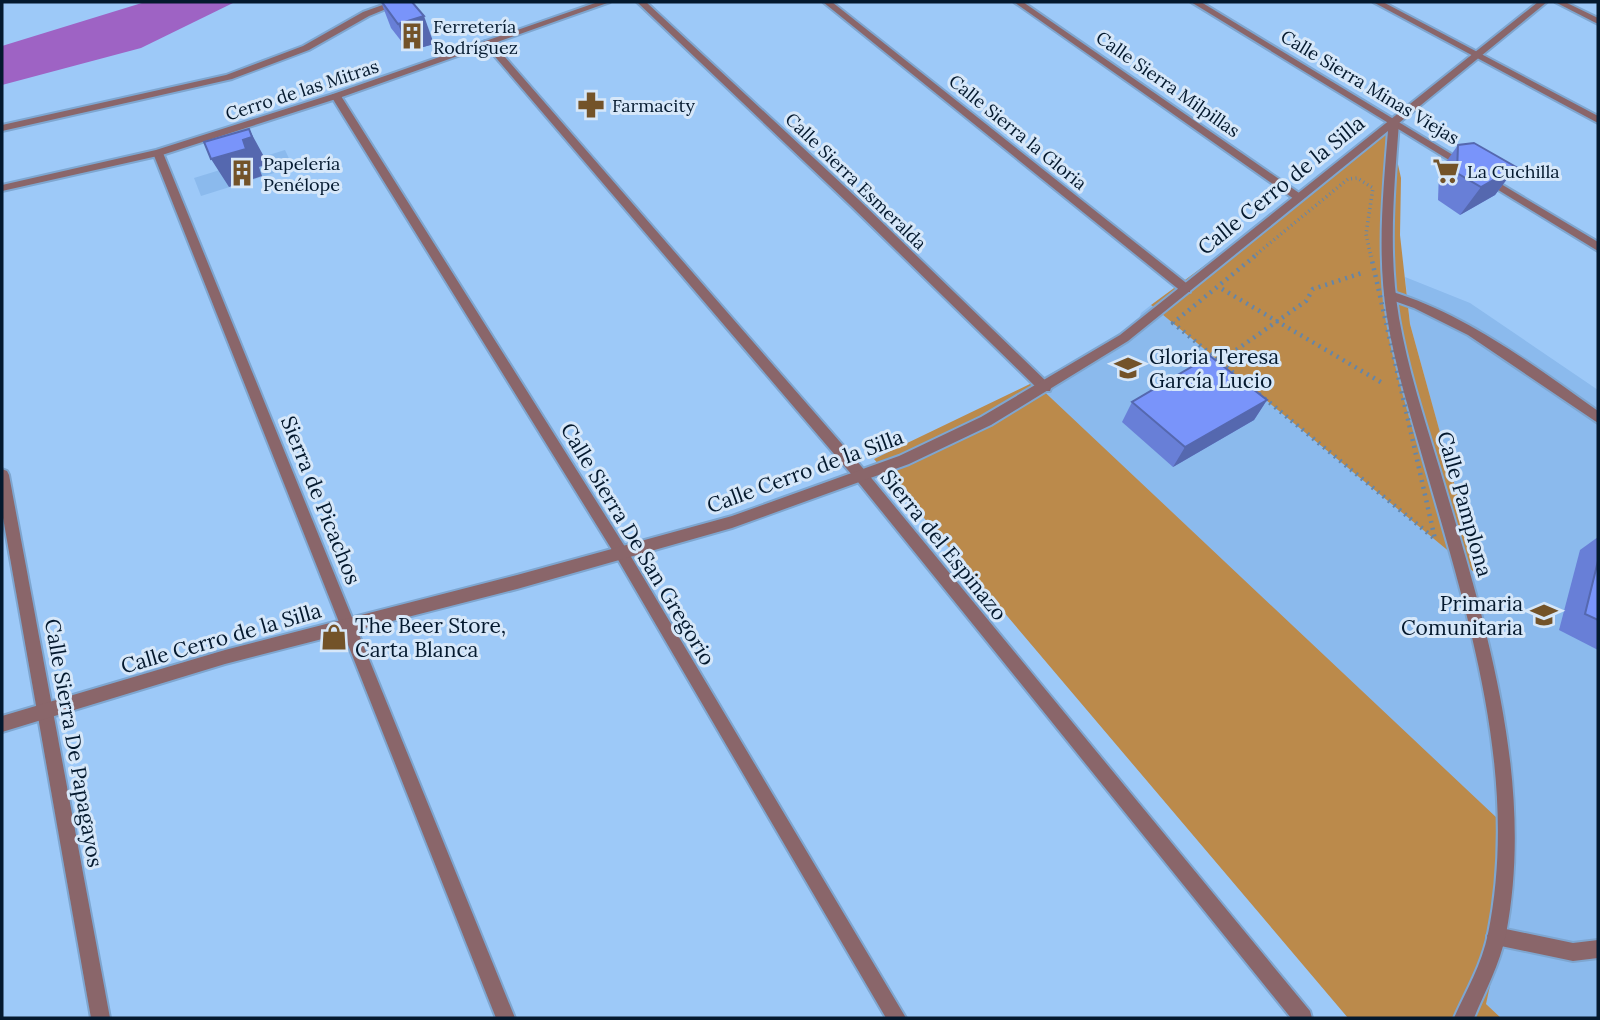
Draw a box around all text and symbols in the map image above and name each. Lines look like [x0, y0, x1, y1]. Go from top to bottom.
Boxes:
place label: Ferretería Rodríguez [433, 15, 518, 59]
building icon: Ferretería Rodríguez [397, 21, 427, 51]
street label: Calle Sierra Minas Viejas [1277, 25, 1463, 149]
street label: Calle Sierra Milpillas [1092, 26, 1244, 142]
street label: Cerro de las Mitras [223, 54, 381, 126]
street label: Calle Sierra la Gloria [944, 69, 1092, 195]
pharmacy icon: Farmacity [576, 90, 606, 120]
place label: Farmacity [612, 94, 696, 117]
street label: Calle Sierra Esmeralda [780, 107, 932, 255]
street label: Calle Cerro de la Silla [1192, 109, 1370, 261]
place label: Papelería Penélope [263, 152, 340, 196]
supermarket icon: La Cuchilla [1431, 156, 1461, 186]
building icon: Papelería Penélope [227, 158, 257, 188]
place label: La Cuchilla [1467, 160, 1560, 183]
place label: Gloria Teresa García Lucio [1149, 343, 1279, 394]
school or university icon: Gloria Teresa García Lucio [1113, 353, 1143, 383]
street label: Sierra de Picachos [275, 412, 367, 588]
street label: Calle Sierra De San Gregorio [555, 418, 721, 670]
street label: Calle Cerro de la Silla [703, 423, 907, 519]
street label: Calle Pamplona [1431, 428, 1499, 580]
street label: Sierra del Espinazo [875, 464, 1013, 626]
place label: Primaria Comunitaria [1401, 590, 1523, 641]
street label: Calle Cerro de la Silla [118, 596, 324, 680]
school or university icon: Primaria Comunitaria [1529, 600, 1559, 630]
place label: The Beer Store, Carta Blanca [355, 612, 506, 663]
street label: Calle Sierra De Papagayos [39, 617, 109, 869]
shop icon: The Beer Store, Carta Blanca [319, 622, 349, 652]

